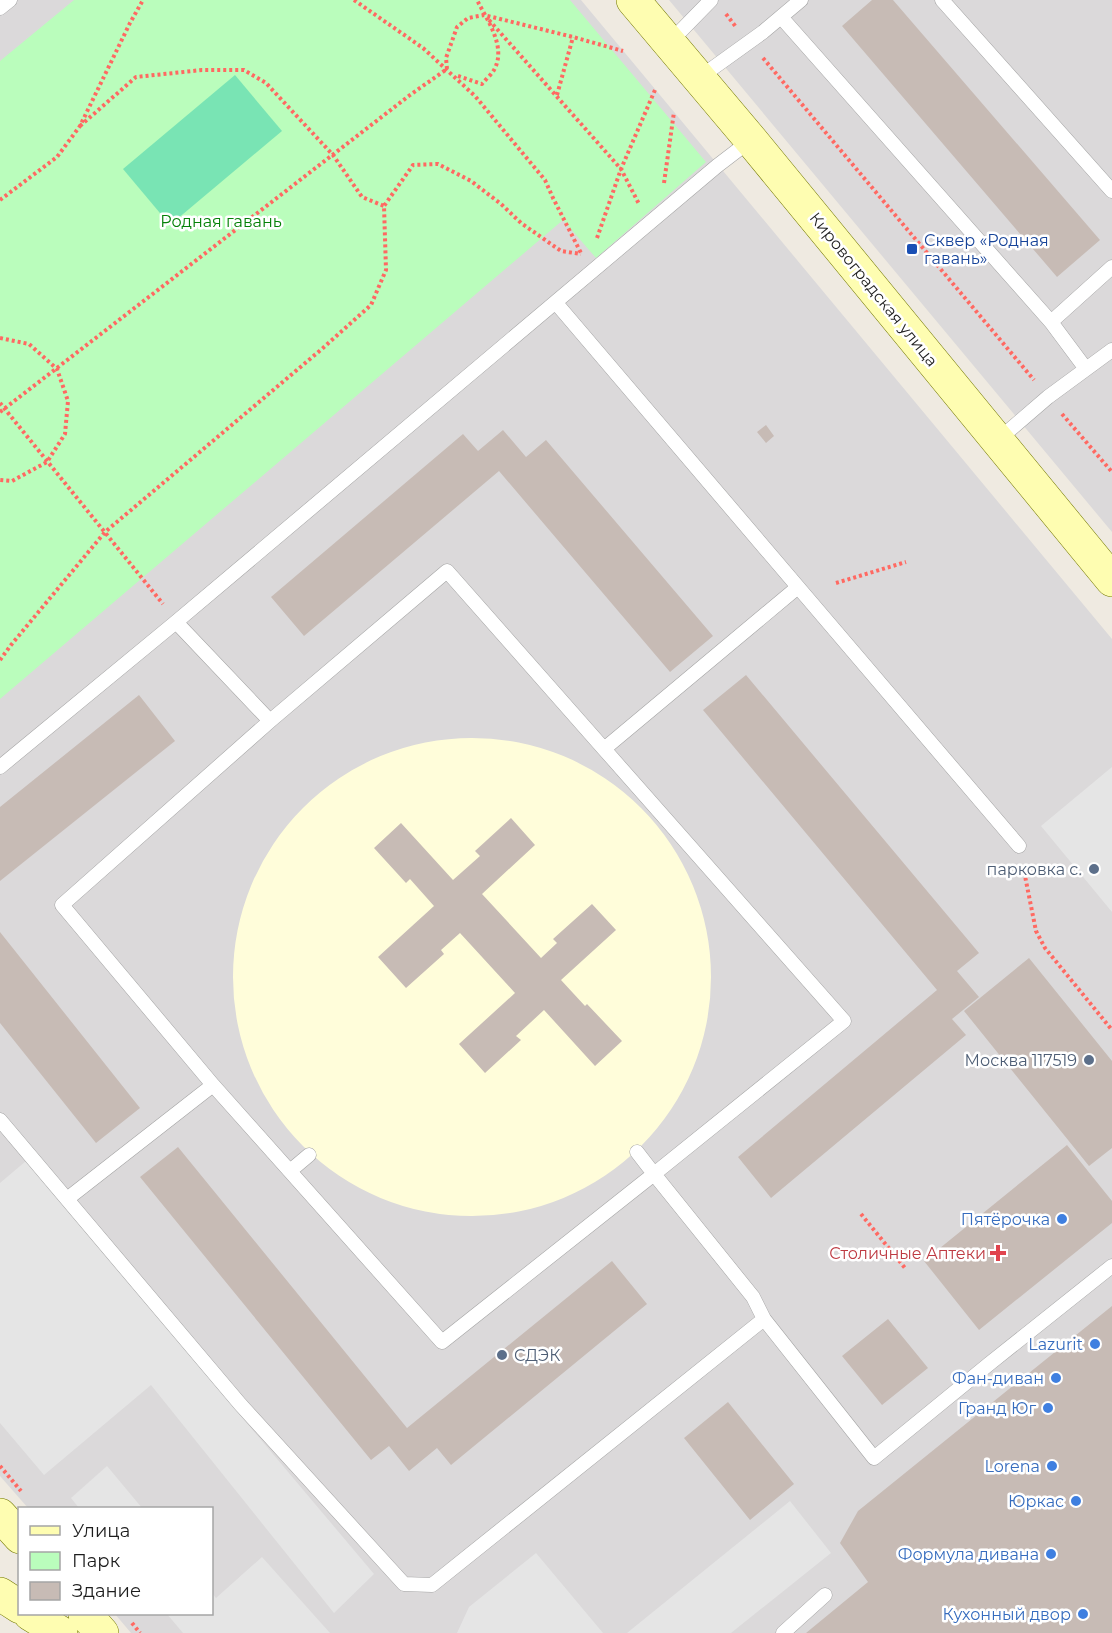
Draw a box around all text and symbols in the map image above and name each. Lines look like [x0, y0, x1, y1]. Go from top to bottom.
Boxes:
street label: Кировоградская улица [806, 208, 942, 370]
park label: Родная гавань [160, 212, 282, 231]
place label: Сквер «Родная гавань» [924, 231, 1049, 268]
marker: Сквер «Родная гавань» [905, 242, 919, 256]
place label: парковка с. [987, 860, 1082, 879]
marker: парковка с. [1087, 862, 1101, 876]
place label: Москва 117519 [965, 1051, 1077, 1070]
marker: Москва 117519 [1082, 1053, 1096, 1067]
place label: Пятёрочка [961, 1210, 1050, 1229]
marker: Пятёрочка [1055, 1212, 1069, 1226]
place label: Столичные Аптеки [829, 1244, 986, 1263]
marker: Столичные Аптеки [991, 1246, 1005, 1260]
place label: Lazurit [1028, 1335, 1083, 1354]
marker: Lazurit [1088, 1337, 1102, 1351]
place label: СДЭК [514, 1346, 560, 1365]
marker: СДЭК [495, 1348, 509, 1362]
place label: Фан-диван [952, 1369, 1044, 1388]
marker: Фан-диван [1049, 1371, 1063, 1385]
place label: Гранд Юг [958, 1399, 1036, 1418]
marker: Гранд Юг [1041, 1401, 1055, 1415]
place label: Lorena [985, 1457, 1040, 1476]
marker: Lorena [1045, 1459, 1059, 1473]
place label: Юркас [1008, 1492, 1064, 1511]
marker: Юркас [1069, 1494, 1083, 1508]
legend [18, 1507, 213, 1615]
text: Улица [72, 1520, 130, 1542]
place label: Формула дивана [898, 1545, 1039, 1564]
marker: Формула дивана [1044, 1547, 1058, 1561]
text: Парк [72, 1550, 121, 1572]
text: Здание [72, 1580, 141, 1602]
place label: Кухонный двор [943, 1605, 1071, 1624]
marker: Кухонный двор [1076, 1607, 1090, 1621]

